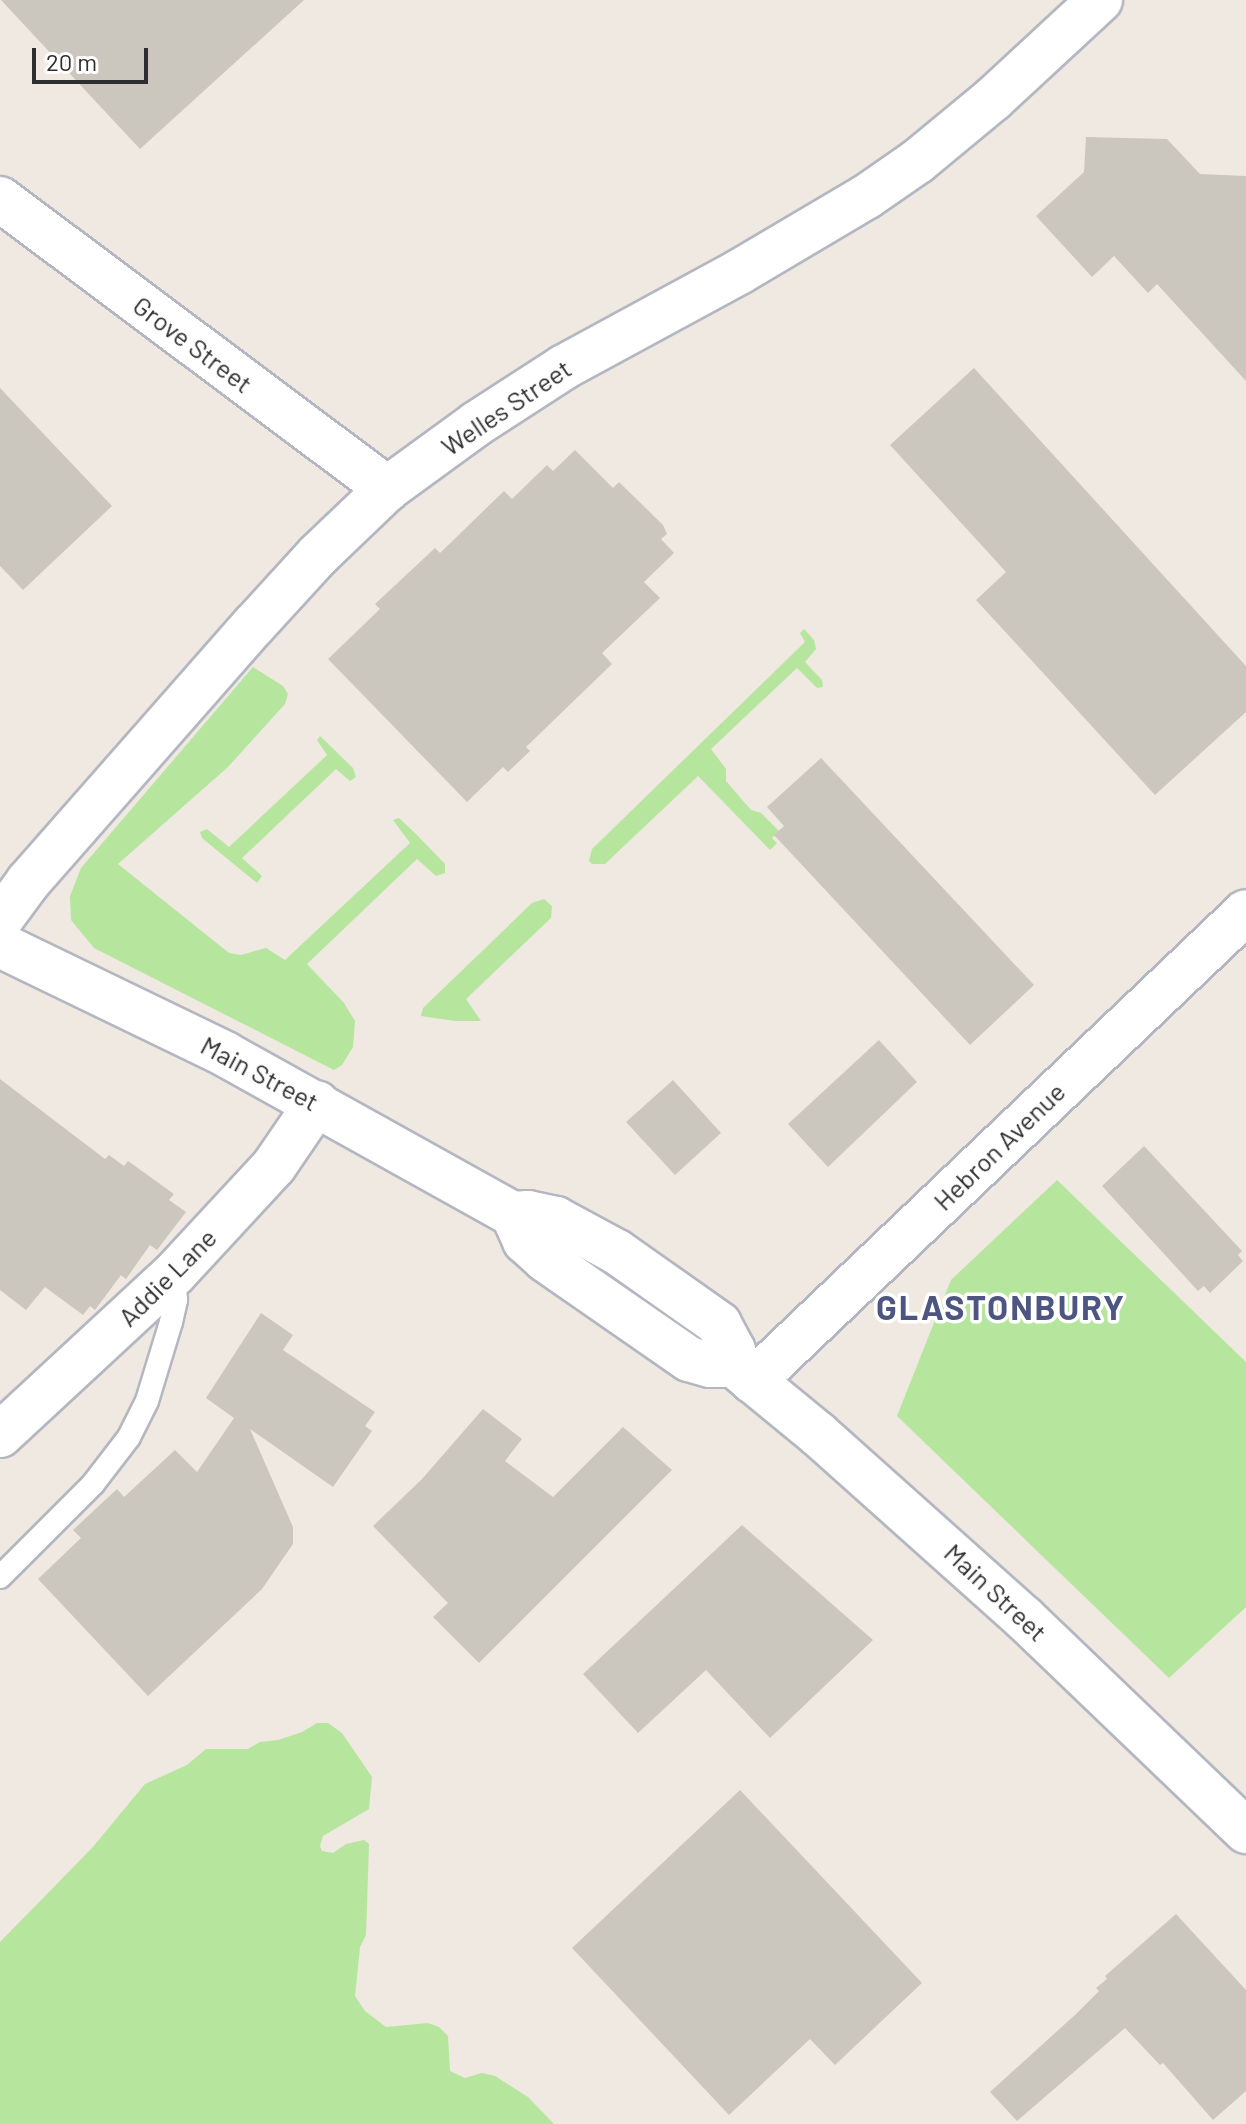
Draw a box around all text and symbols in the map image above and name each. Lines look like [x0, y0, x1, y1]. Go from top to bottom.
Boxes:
scale bar [36, 32, 152, 82]
text: 20 m [46, 47, 97, 76]
street label: Grove Street [127, 289, 259, 399]
street label: Welles Street [435, 352, 577, 462]
street label: Main Street [196, 1029, 324, 1117]
street label: Hebron Avenue [927, 1076, 1071, 1216]
street label: Addie Lane [112, 1222, 222, 1332]
district label: GLASTONBURY [876, 1287, 1126, 1327]
street label: Main Street [938, 1537, 1054, 1647]

